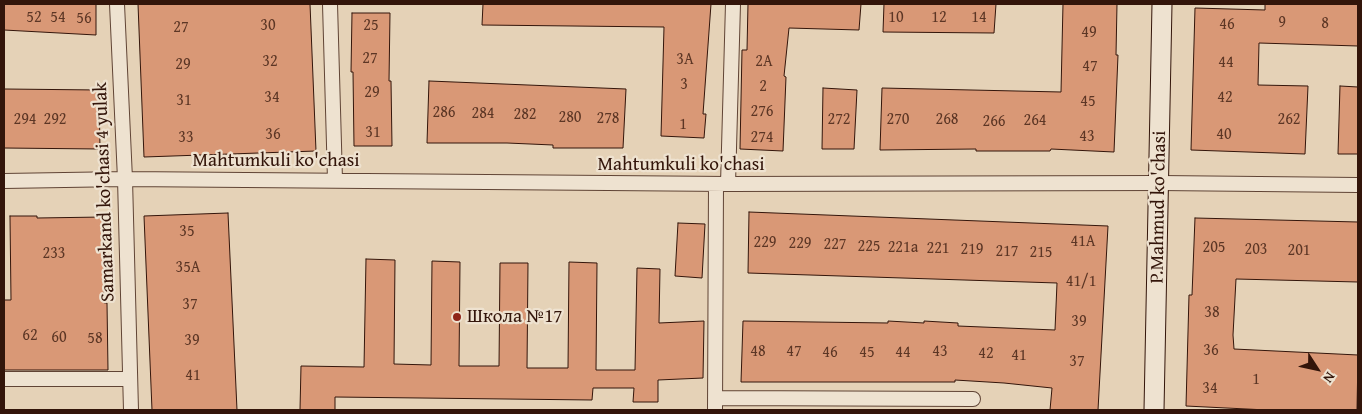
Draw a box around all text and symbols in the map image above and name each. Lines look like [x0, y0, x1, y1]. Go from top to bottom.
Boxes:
house number: 52 [26, 8, 42, 28]
house number: 54 [50, 8, 66, 28]
house number: 10 [888, 8, 904, 28]
house number: 12 [931, 8, 947, 28]
house number: 14 [971, 8, 987, 28]
house number: 56 [76, 9, 92, 29]
house number: 9 [1278, 13, 1286, 33]
house number: 8 [1321, 14, 1329, 34]
house number: 46 [1219, 15, 1235, 35]
house number: 30 [260, 16, 276, 36]
house number: 25 [363, 16, 379, 36]
house number: 27 [173, 18, 189, 38]
house number: 49 [1081, 23, 1097, 43]
house number: 27 [362, 49, 378, 69]
house number: 3А [676, 50, 694, 70]
house number: 32 [262, 52, 278, 72]
house number: 2А [755, 52, 773, 72]
house number: 44 [1218, 53, 1234, 73]
house number: 29 [175, 55, 191, 75]
house number: 47 [1082, 57, 1098, 77]
house number: 3 [680, 75, 688, 95]
house number: 2 [759, 77, 767, 97]
street label: Samarkand ko'chasi 4 yulak [90, 82, 120, 302]
house number: 29 [364, 83, 380, 103]
house number: 34 [264, 88, 280, 108]
house number: 42 [1217, 88, 1233, 108]
house number: 31 [176, 91, 192, 111]
house number: 45 [1080, 92, 1096, 112]
house number: 276 [750, 102, 774, 122]
house number: 286 [432, 103, 456, 123]
house number: 284 [471, 104, 495, 124]
house number: 282 [513, 105, 537, 125]
house number: 280 [558, 108, 582, 128]
house number: 278 [596, 109, 620, 129]
house number: 294 [13, 110, 37, 130]
house number: 292 [43, 110, 67, 130]
house number: 272 [827, 110, 851, 130]
house number: 270 [886, 110, 910, 130]
house number: 268 [935, 110, 959, 130]
house number: 262 [1277, 110, 1301, 130]
house number: 264 [1023, 111, 1047, 131]
house number: 266 [982, 112, 1006, 132]
house number: 1 [679, 115, 687, 135]
house number: 31 [365, 123, 381, 143]
house number: 36 [265, 125, 281, 145]
house number: 40 [1216, 125, 1232, 145]
house number: 43 [1079, 127, 1095, 147]
house number: 33 [178, 128, 194, 148]
house number: 274 [750, 128, 774, 148]
street label: P.Mahmud ko'chasi [1146, 130, 1172, 284]
street label: Mahtumkuli ko'chasi [192, 150, 360, 172]
street label: Mahtumkuli ko'chasi [597, 154, 765, 176]
house number: 35 [179, 222, 195, 242]
house number: 41А [1070, 232, 1096, 252]
house number: 229 [753, 233, 777, 253]
house number: 229 [788, 234, 812, 254]
house number: 227 [823, 235, 847, 255]
house number: 225 [857, 237, 881, 257]
house number: 221а [888, 238, 918, 258]
house number: 205 [1202, 238, 1226, 258]
house number: 221 [926, 239, 950, 259]
house number: 219 [960, 240, 984, 260]
house number: 203 [1244, 240, 1268, 260]
house number: 201 [1287, 241, 1311, 261]
house number: 217 [995, 242, 1019, 262]
house number: 215 [1029, 243, 1053, 263]
house number: 233 [42, 244, 66, 264]
house number: 35A [175, 258, 201, 278]
house number: 41/1 [1066, 272, 1096, 292]
house number: 37 [182, 295, 198, 315]
house number: 38 [1204, 303, 1220, 323]
place label: Школа №17 [467, 306, 562, 328]
marker: Школа №17 [451, 311, 463, 323]
house number: 39 [1071, 312, 1087, 332]
house number: 62 [22, 326, 38, 346]
house number: 60 [51, 328, 67, 348]
house number: 58 [87, 329, 103, 349]
house number: 39 [184, 331, 200, 351]
house number: 36 [1203, 341, 1219, 361]
house number: 48 [750, 342, 766, 362]
house number: 47 [786, 342, 802, 362]
house number: 43 [932, 342, 948, 362]
house number: 46 [822, 343, 838, 363]
house number: 45 [859, 343, 875, 363]
house number: 44 [895, 343, 911, 363]
house number: 42 [978, 344, 994, 364]
north arrow [1292, 344, 1342, 394]
house number: 41 [1011, 346, 1027, 366]
house number: 37 [1069, 352, 1085, 372]
house number: 41 [185, 366, 201, 386]
text: N [1318, 368, 1340, 387]
house number: 1 [1252, 370, 1260, 390]
house number: 34 [1202, 379, 1218, 399]

